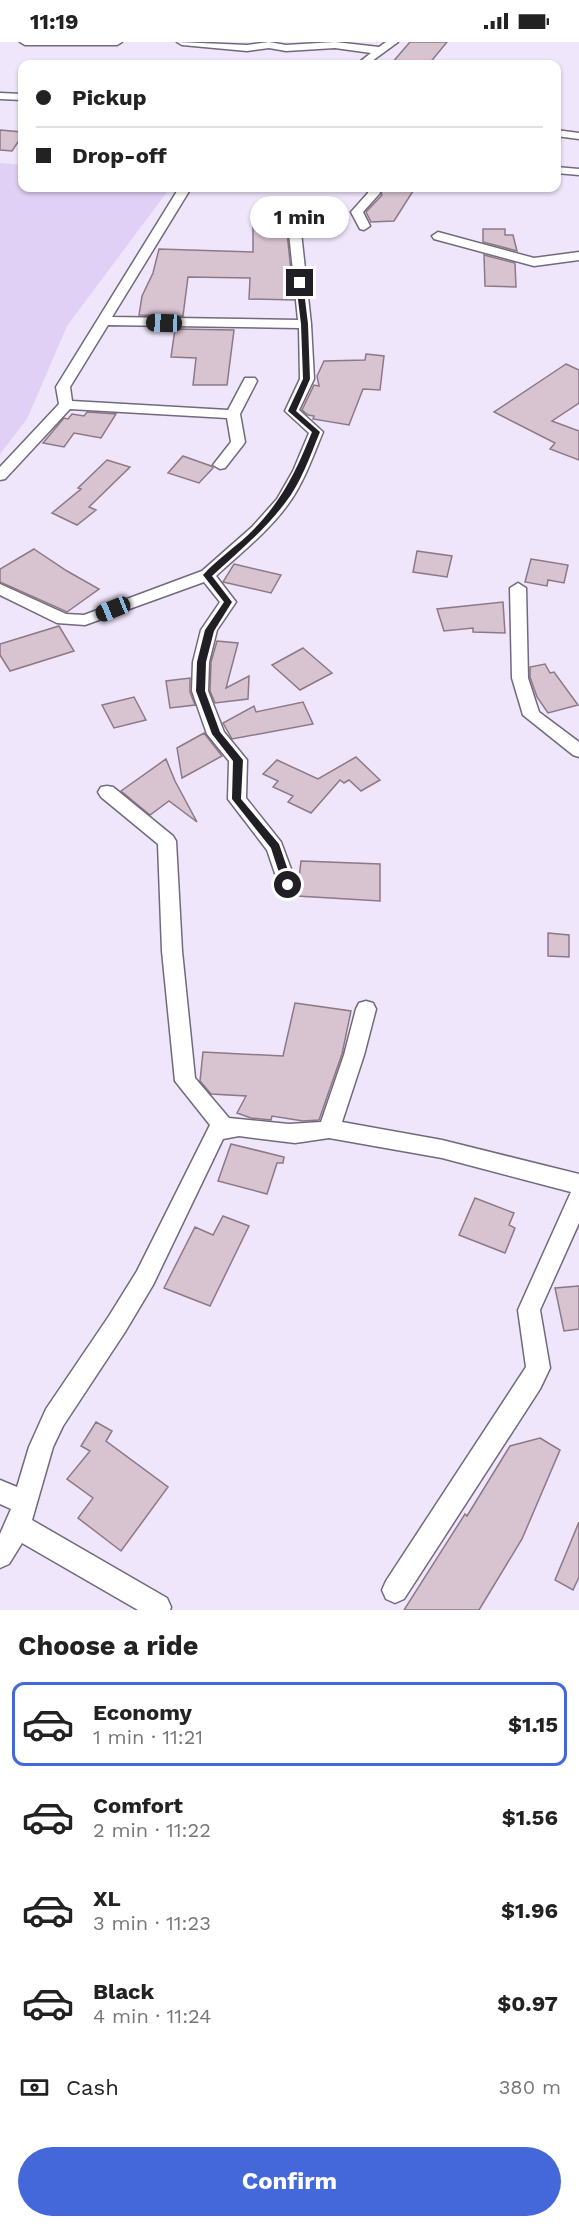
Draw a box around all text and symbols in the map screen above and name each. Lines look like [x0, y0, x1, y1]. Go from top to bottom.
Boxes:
text: 11:19 [30, 9, 79, 34]
text: Pickup [72, 85, 147, 110]
text: Drop-off [72, 143, 167, 168]
callout: 1 min [250, 196, 350, 238]
text: 1 min [274, 205, 325, 229]
route end [286, 269, 313, 296]
car [146, 313, 182, 333]
car [93, 594, 133, 624]
route start [274, 871, 301, 898]
text: Choose a ride [18, 1630, 198, 1662]
icon: car [21, 1697, 75, 1751]
text: Economy [93, 1700, 192, 1725]
text: $1.15 [508, 1712, 558, 1737]
text: 1 min · 11:21 [93, 1725, 203, 1749]
icon: car [21, 1790, 75, 1844]
text: Comfort [93, 1793, 183, 1818]
text: $1.56 [502, 1805, 558, 1830]
text: 2 min · 11:22 [93, 1818, 211, 1842]
icon: car [21, 1883, 75, 1937]
text: XL [93, 1886, 121, 1911]
text: $1.96 [501, 1898, 558, 1923]
text: 3 min · 11:23 [93, 1911, 211, 1935]
icon: car [21, 1976, 75, 2030]
text: Black [93, 1979, 154, 2004]
text: $0.97 [497, 1991, 558, 2016]
text: 4 min · 11:24 [93, 2004, 211, 2028]
icon: cash [18, 2071, 51, 2104]
text: Cash [66, 2075, 119, 2100]
text: 380 m [499, 2075, 561, 2099]
button: Confirm [18, 2147, 561, 2216]

